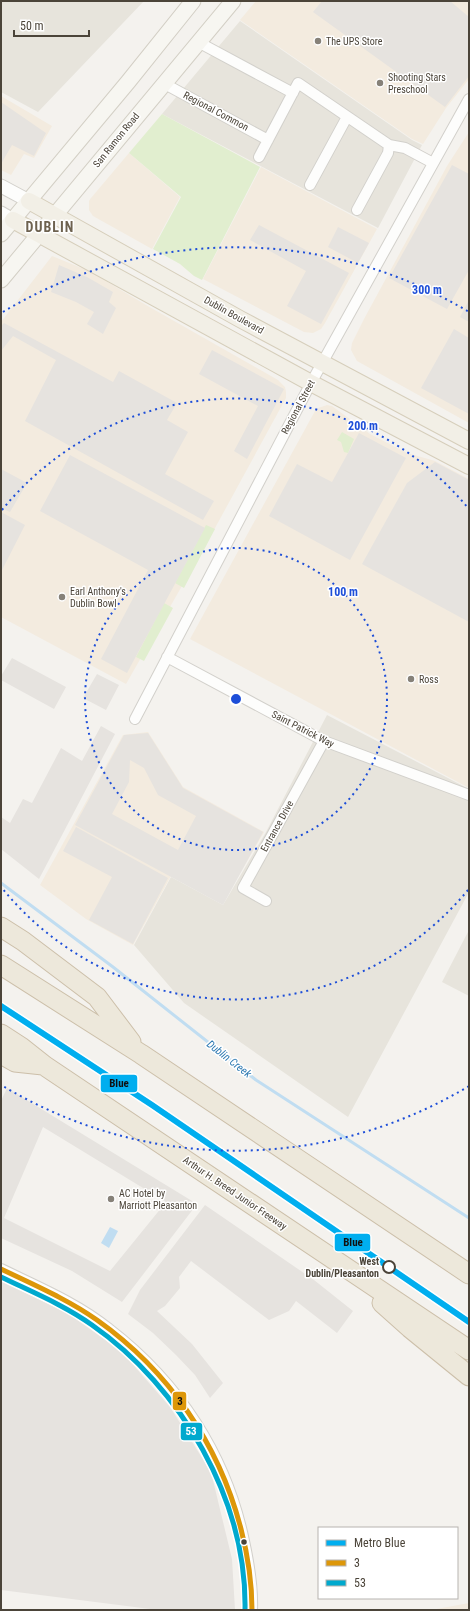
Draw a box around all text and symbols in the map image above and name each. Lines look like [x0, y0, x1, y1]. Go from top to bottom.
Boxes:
scale bar [14, 12, 89, 38]
text: 50 m [20, 19, 44, 33]
marker: The UPS Store [313, 36, 323, 46]
place label: The UPS Store [326, 36, 383, 47]
place label: Shooting Stars Preschool [388, 72, 446, 95]
marker: Shooting Stars Preschool [375, 78, 385, 88]
street label: Regional Common [182, 89, 251, 133]
street label: San Ramon Road [91, 110, 141, 169]
district label: DUBLIN [26, 219, 74, 235]
text: 300 m [412, 283, 442, 297]
street label: Dublin Boulevard [202, 294, 266, 336]
street label: Regional Street [279, 378, 317, 436]
text: 200 m [348, 419, 378, 433]
text: 100 m [328, 585, 358, 599]
place label: Earl Anthony's Dublin Bowl [70, 586, 126, 609]
marker: Earl Anthony's Dublin Bowl [57, 592, 67, 602]
marker: Ross [406, 674, 416, 684]
place label: Ross [419, 674, 439, 685]
centre of rings [229, 692, 243, 706]
street label: Saint Patrick Way [270, 709, 336, 749]
street label: Entrance Drive [258, 798, 296, 854]
water label: Dublin Creek [204, 1038, 254, 1081]
line badge: Blue [100, 1074, 138, 1093]
text: Blue [109, 1077, 129, 1090]
street label: Arthur H. Breed Junior Freeway [181, 1154, 289, 1232]
place label: AC Hotel by Marriott Pleasanton [119, 1188, 197, 1211]
marker: AC Hotel by Marriott Pleasanton [106, 1194, 116, 1204]
line badge: Blue [334, 1233, 371, 1252]
text: Blue [343, 1236, 363, 1249]
place label: West Dublin/Pleasanton [306, 1256, 379, 1279]
marker: West Dublin/Pleasanton [382, 1260, 396, 1274]
line badge: 3 [172, 1391, 187, 1411]
text: 3 [177, 1395, 183, 1408]
line badge: 53 [180, 1422, 203, 1441]
text: 53 [185, 1425, 197, 1438]
legend [318, 1527, 458, 1599]
text: Metro Blue [354, 1536, 406, 1550]
unlabelled marker [239, 1537, 249, 1547]
text: 3 [354, 1556, 360, 1570]
text: 53 [354, 1576, 366, 1590]

